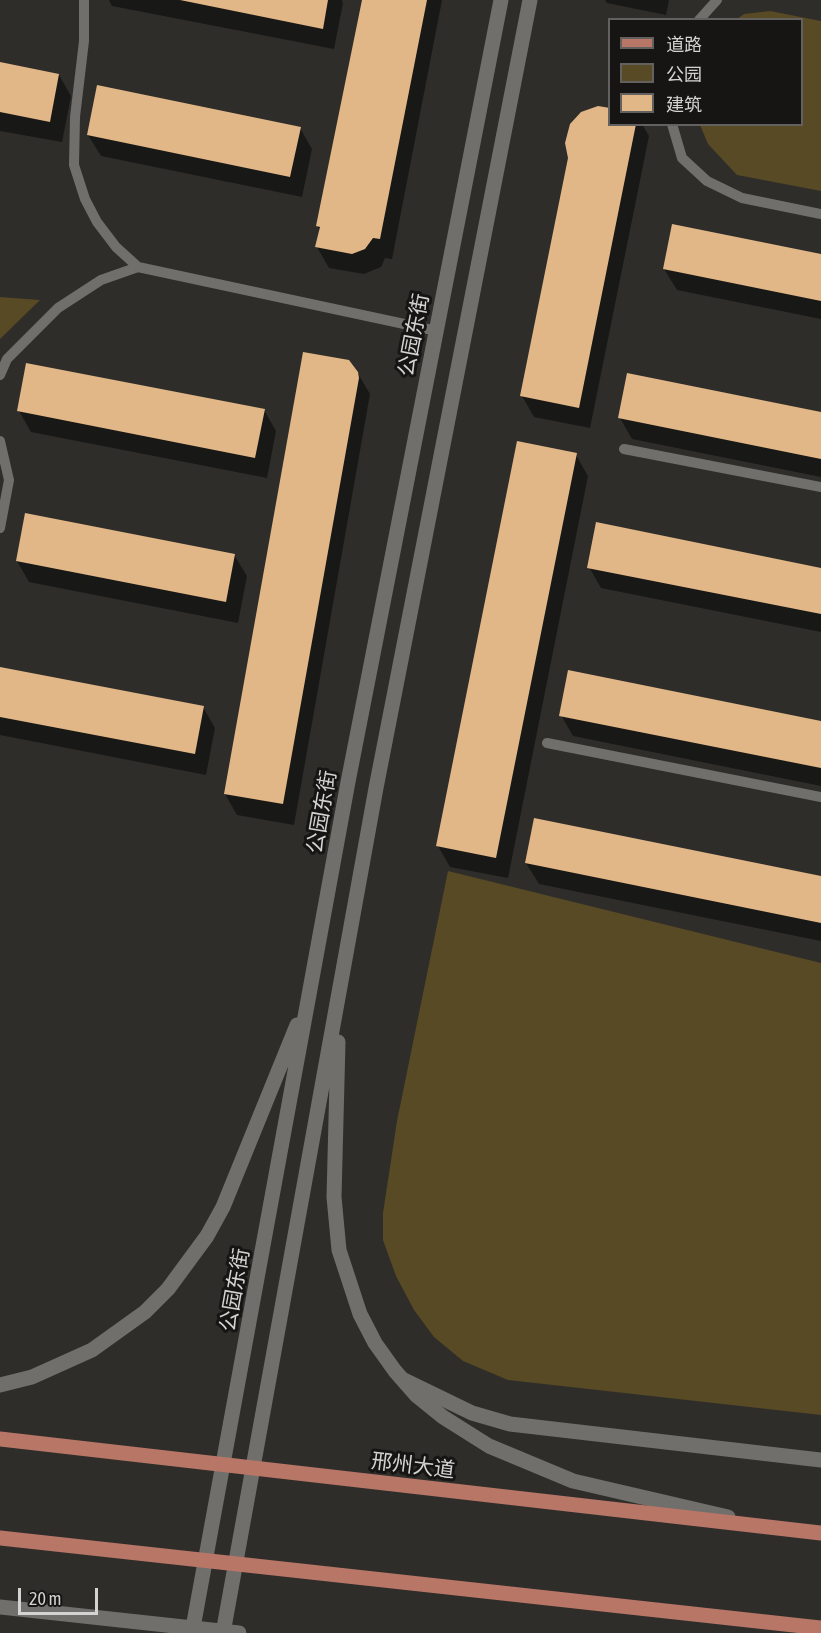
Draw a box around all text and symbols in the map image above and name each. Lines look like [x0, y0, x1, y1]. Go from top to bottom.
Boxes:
legend [608, 18, 803, 126]
text: 道路 [666, 34, 702, 55]
text: 公园 [666, 64, 702, 85]
text: 建筑 [666, 94, 702, 115]
street label: 公园东街 [394, 291, 434, 379]
street label: 公园东街 [302, 768, 342, 856]
street label: 公园东街 [215, 1246, 255, 1334]
street label: 邢州大道 [370, 1448, 456, 1484]
scale bar [21, 1576, 100, 1614]
text: 20 m [29, 1588, 61, 1609]

